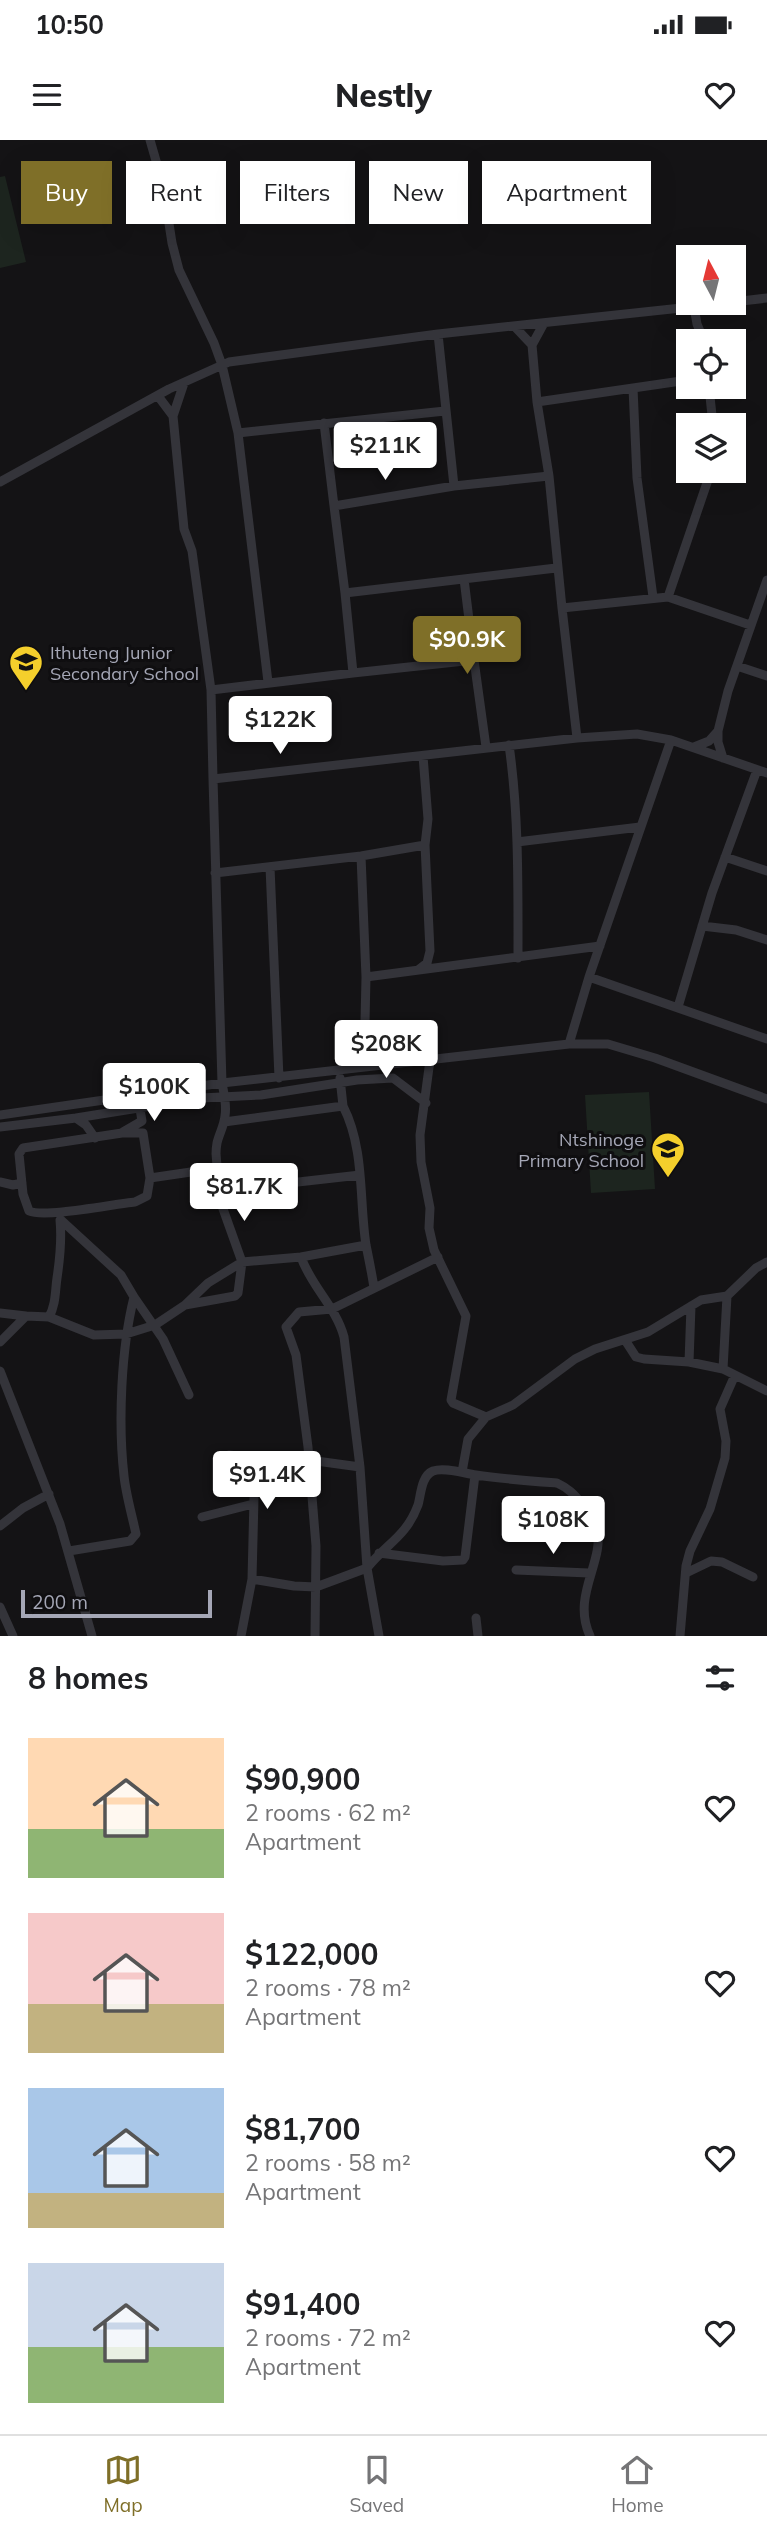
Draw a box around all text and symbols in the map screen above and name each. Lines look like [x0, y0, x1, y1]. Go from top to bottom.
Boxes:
text: 10:50 [35, 8, 104, 41]
text: Nestly [335, 75, 432, 115]
icon: menu [28, 76, 66, 114]
icon: heart [701, 76, 739, 114]
chip: Buy [21, 161, 112, 224]
chip: Rent [126, 161, 226, 224]
chip: Filters [240, 161, 355, 224]
chip: New [369, 161, 468, 224]
chip: Apartment [482, 161, 651, 224]
north arrow [676, 245, 746, 315]
map controls [676, 245, 746, 483]
button: locate [676, 329, 746, 399]
button: layers [676, 413, 746, 483]
pin: $211K [336, 422, 434, 482]
text: $211K [350, 430, 420, 459]
pin: $90.9K [410, 616, 524, 676]
text: $90.9K [429, 624, 505, 653]
place label: Ithuteng Junior Secondary School [50, 641, 199, 685]
school or university icon: Ithuteng Junior Secondary School [7, 643, 45, 692]
pin: $122K [231, 696, 329, 756]
text: $122K [245, 704, 315, 733]
pin: $208K [337, 1020, 435, 1080]
text: $208K [351, 1028, 421, 1057]
pin: $100K [105, 1063, 203, 1123]
text: $100K [119, 1071, 189, 1100]
place label: Ntshinoge Primary School [518, 1128, 644, 1172]
school or university icon: Ntshinoge Primary School [649, 1130, 687, 1179]
pin: $81.7K [187, 1164, 301, 1223]
text: $81.7K [206, 1171, 282, 1200]
pin: $91.4K [210, 1452, 324, 1511]
text: $91.4K [229, 1459, 305, 1488]
pin: $108K [504, 1496, 602, 1556]
text: $108K [518, 1504, 588, 1533]
scale bar [21, 1587, 212, 1619]
text: 200 m [32, 1590, 88, 1614]
text: 8 homes [28, 1659, 149, 1697]
icon: filters [701, 1659, 739, 1697]
text: $90,900 [245, 1760, 360, 1798]
icon: home [84, 1766, 168, 1850]
icon: heart [701, 1789, 739, 1827]
text: 2 rooms · 62 m² [245, 1798, 411, 1827]
text: Apartment [245, 1827, 361, 1856]
text: $122,000 [245, 1935, 378, 1973]
icon: home [84, 1941, 168, 2025]
icon: heart [701, 1964, 739, 2002]
text: 2 rooms · 78 m² [245, 1973, 411, 2002]
text: Apartment [245, 2002, 361, 2031]
text: $81,700 [245, 2110, 360, 2148]
icon: home [84, 2116, 168, 2200]
icon: heart [701, 2139, 739, 2177]
text: 2 rooms · 58 m² [245, 2148, 411, 2177]
text: Apartment [245, 2177, 361, 2206]
text: $91,400 [245, 2285, 360, 2323]
icon: home [84, 2291, 168, 2375]
icon: heart [701, 2314, 739, 2352]
text: 2 rooms · 72 m² [245, 2323, 411, 2352]
text: Apartment [245, 2352, 361, 2381]
tab: Map [103, 2451, 143, 2517]
tab: Saved [349, 2451, 404, 2517]
tab: Home [611, 2451, 664, 2517]

